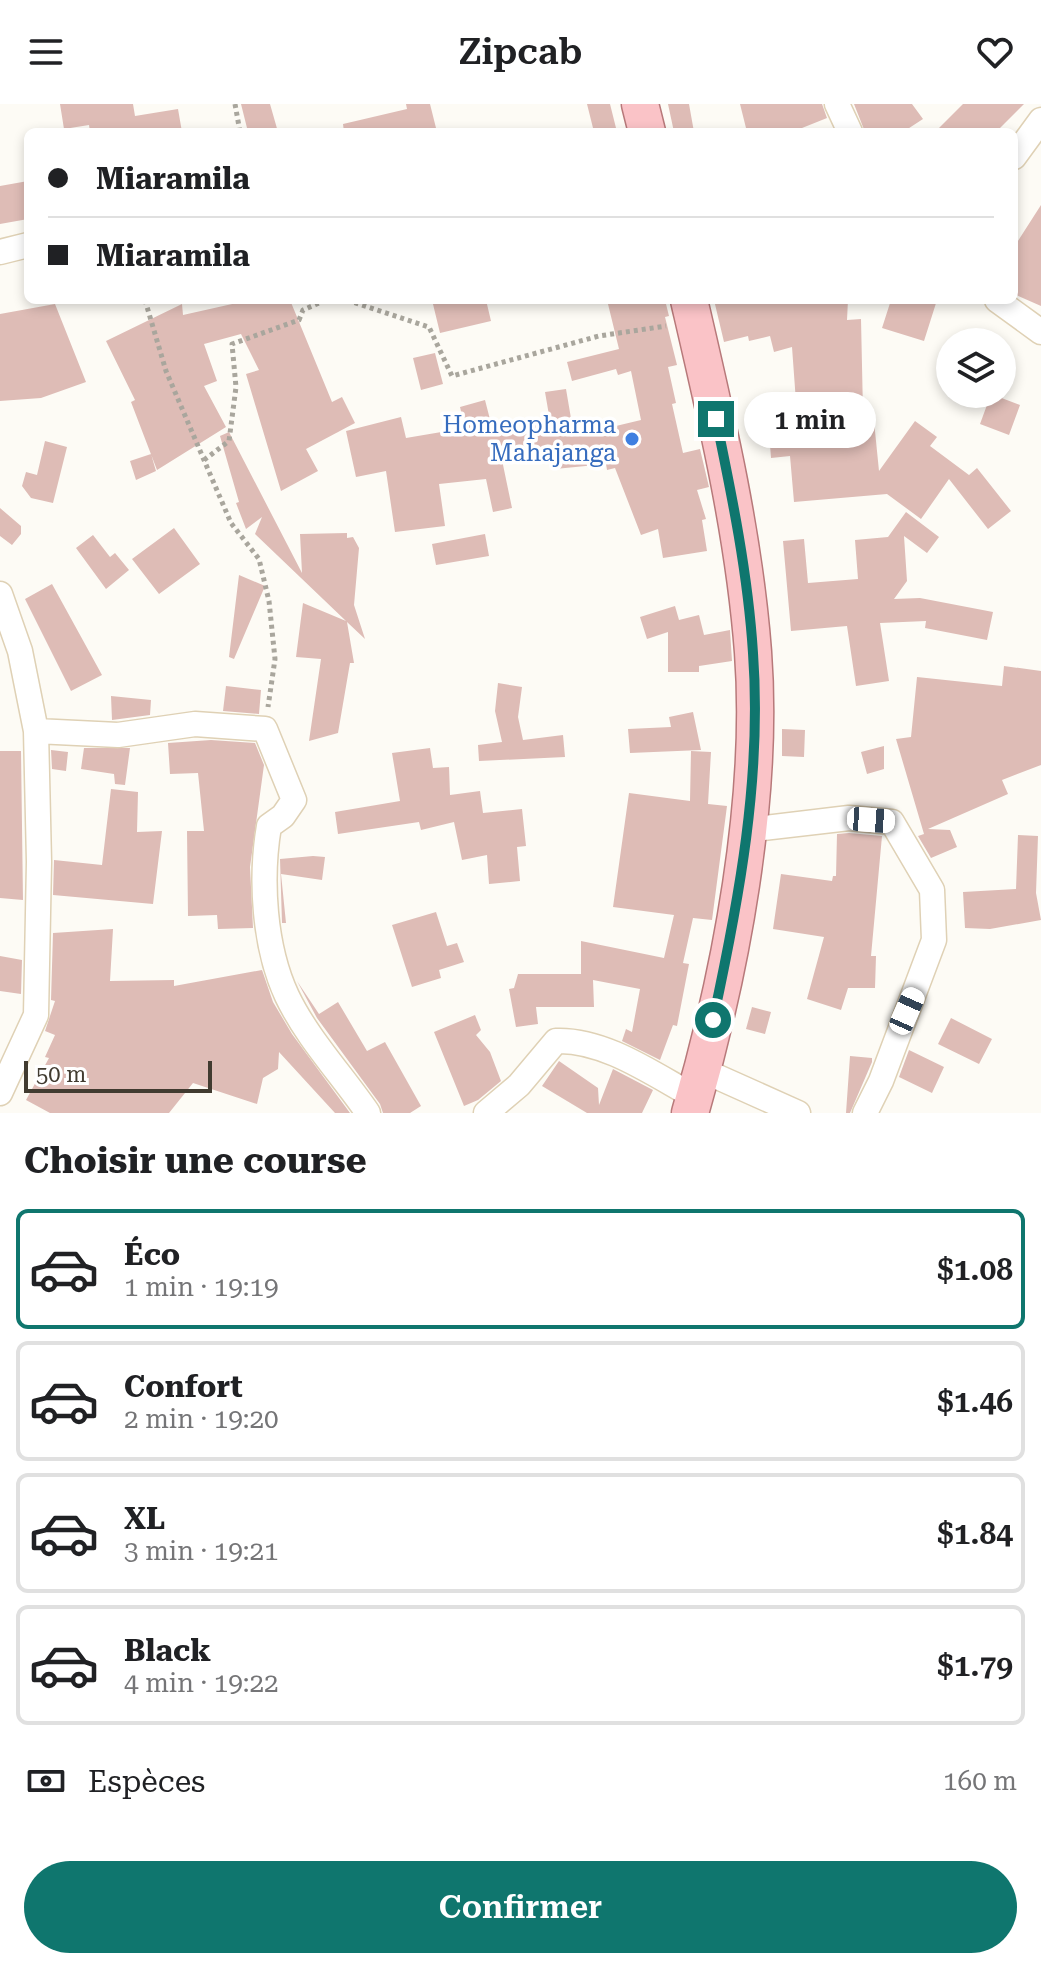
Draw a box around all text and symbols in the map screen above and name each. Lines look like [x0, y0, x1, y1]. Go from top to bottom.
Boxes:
icon: menu [24, 30, 68, 74]
icon: heart [973, 30, 1017, 74]
text: Zipcab [459, 31, 582, 73]
text: Miaramila [96, 161, 250, 196]
text: Miaramila [96, 238, 250, 273]
map controls [936, 328, 1016, 408]
button: layers [936, 328, 1016, 408]
callout: 1 min [744, 391, 876, 447]
route end [698, 401, 734, 437]
text: 1 min [774, 405, 846, 435]
place label: Homeopharma Mahajanga [443, 411, 616, 467]
marker: Homeopharma Mahajanga [623, 430, 641, 448]
car [846, 806, 896, 834]
car [886, 984, 928, 1038]
route start [695, 1002, 731, 1038]
scale bar [24, 1057, 212, 1093]
text: 50 m [36, 1062, 86, 1087]
text: Choisir une course [24, 1140, 367, 1182]
icon: car [28, 1233, 100, 1305]
text: Éco [124, 1237, 180, 1272]
text: $1.08 [937, 1252, 1013, 1287]
text: 1 min · 19:19 [124, 1272, 279, 1302]
icon: car [28, 1365, 100, 1437]
text: Confort [124, 1369, 243, 1404]
text: $1.46 [937, 1384, 1013, 1419]
text: 2 min · 19:20 [124, 1404, 279, 1434]
icon: car [28, 1497, 100, 1569]
text: XL [124, 1501, 165, 1536]
text: $1.84 [937, 1516, 1013, 1551]
text: 3 min · 19:21 [124, 1536, 279, 1566]
icon: car [28, 1629, 100, 1701]
text: Black [124, 1633, 211, 1668]
text: $1.79 [937, 1648, 1013, 1683]
text: 4 min · 19:22 [124, 1668, 279, 1698]
icon: cash [24, 1759, 68, 1803]
text: Espèces [88, 1764, 205, 1799]
text: 160 m [943, 1766, 1017, 1796]
button: Confirmer [24, 1861, 1017, 1953]

